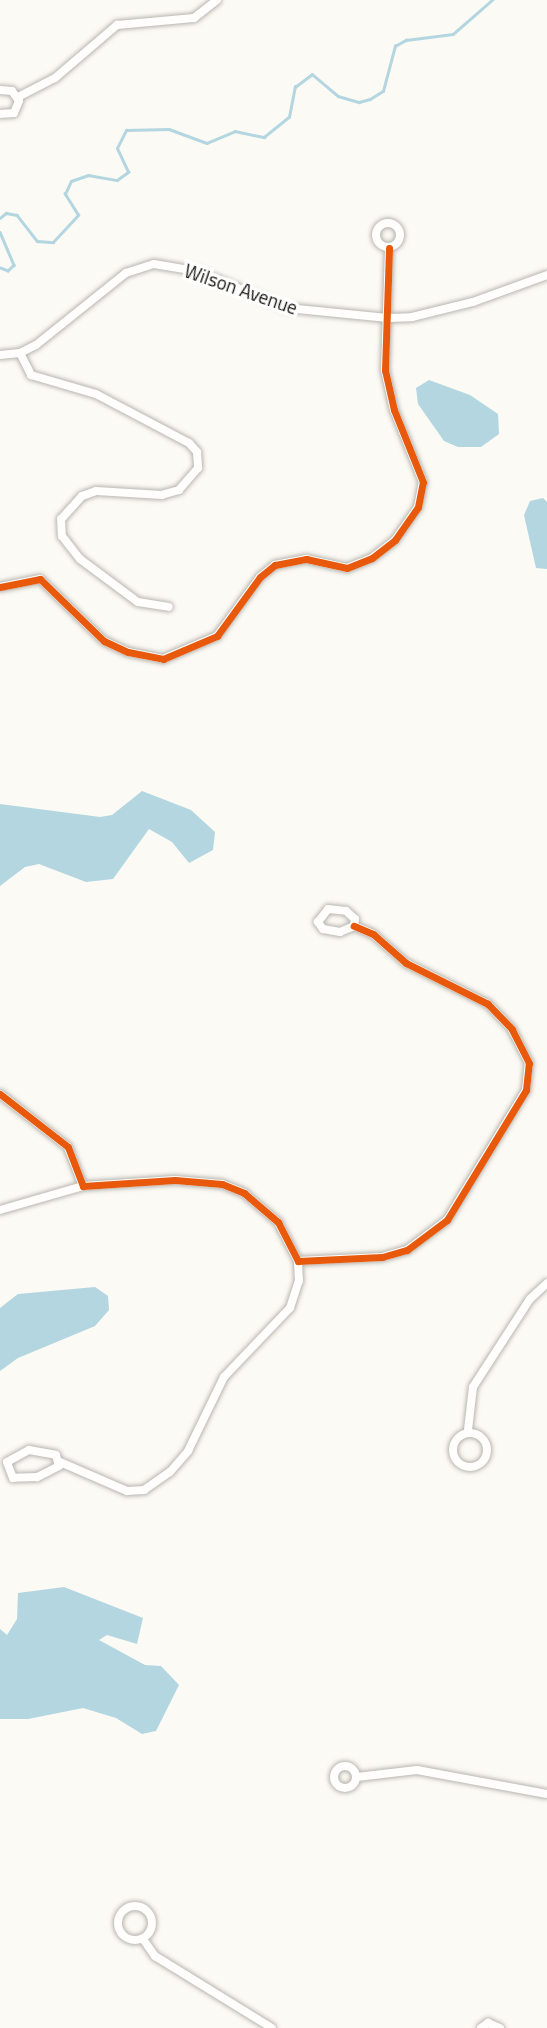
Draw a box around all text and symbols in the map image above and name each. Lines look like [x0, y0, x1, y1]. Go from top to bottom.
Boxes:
street label: Wilson Avenue [181, 259, 301, 319]

